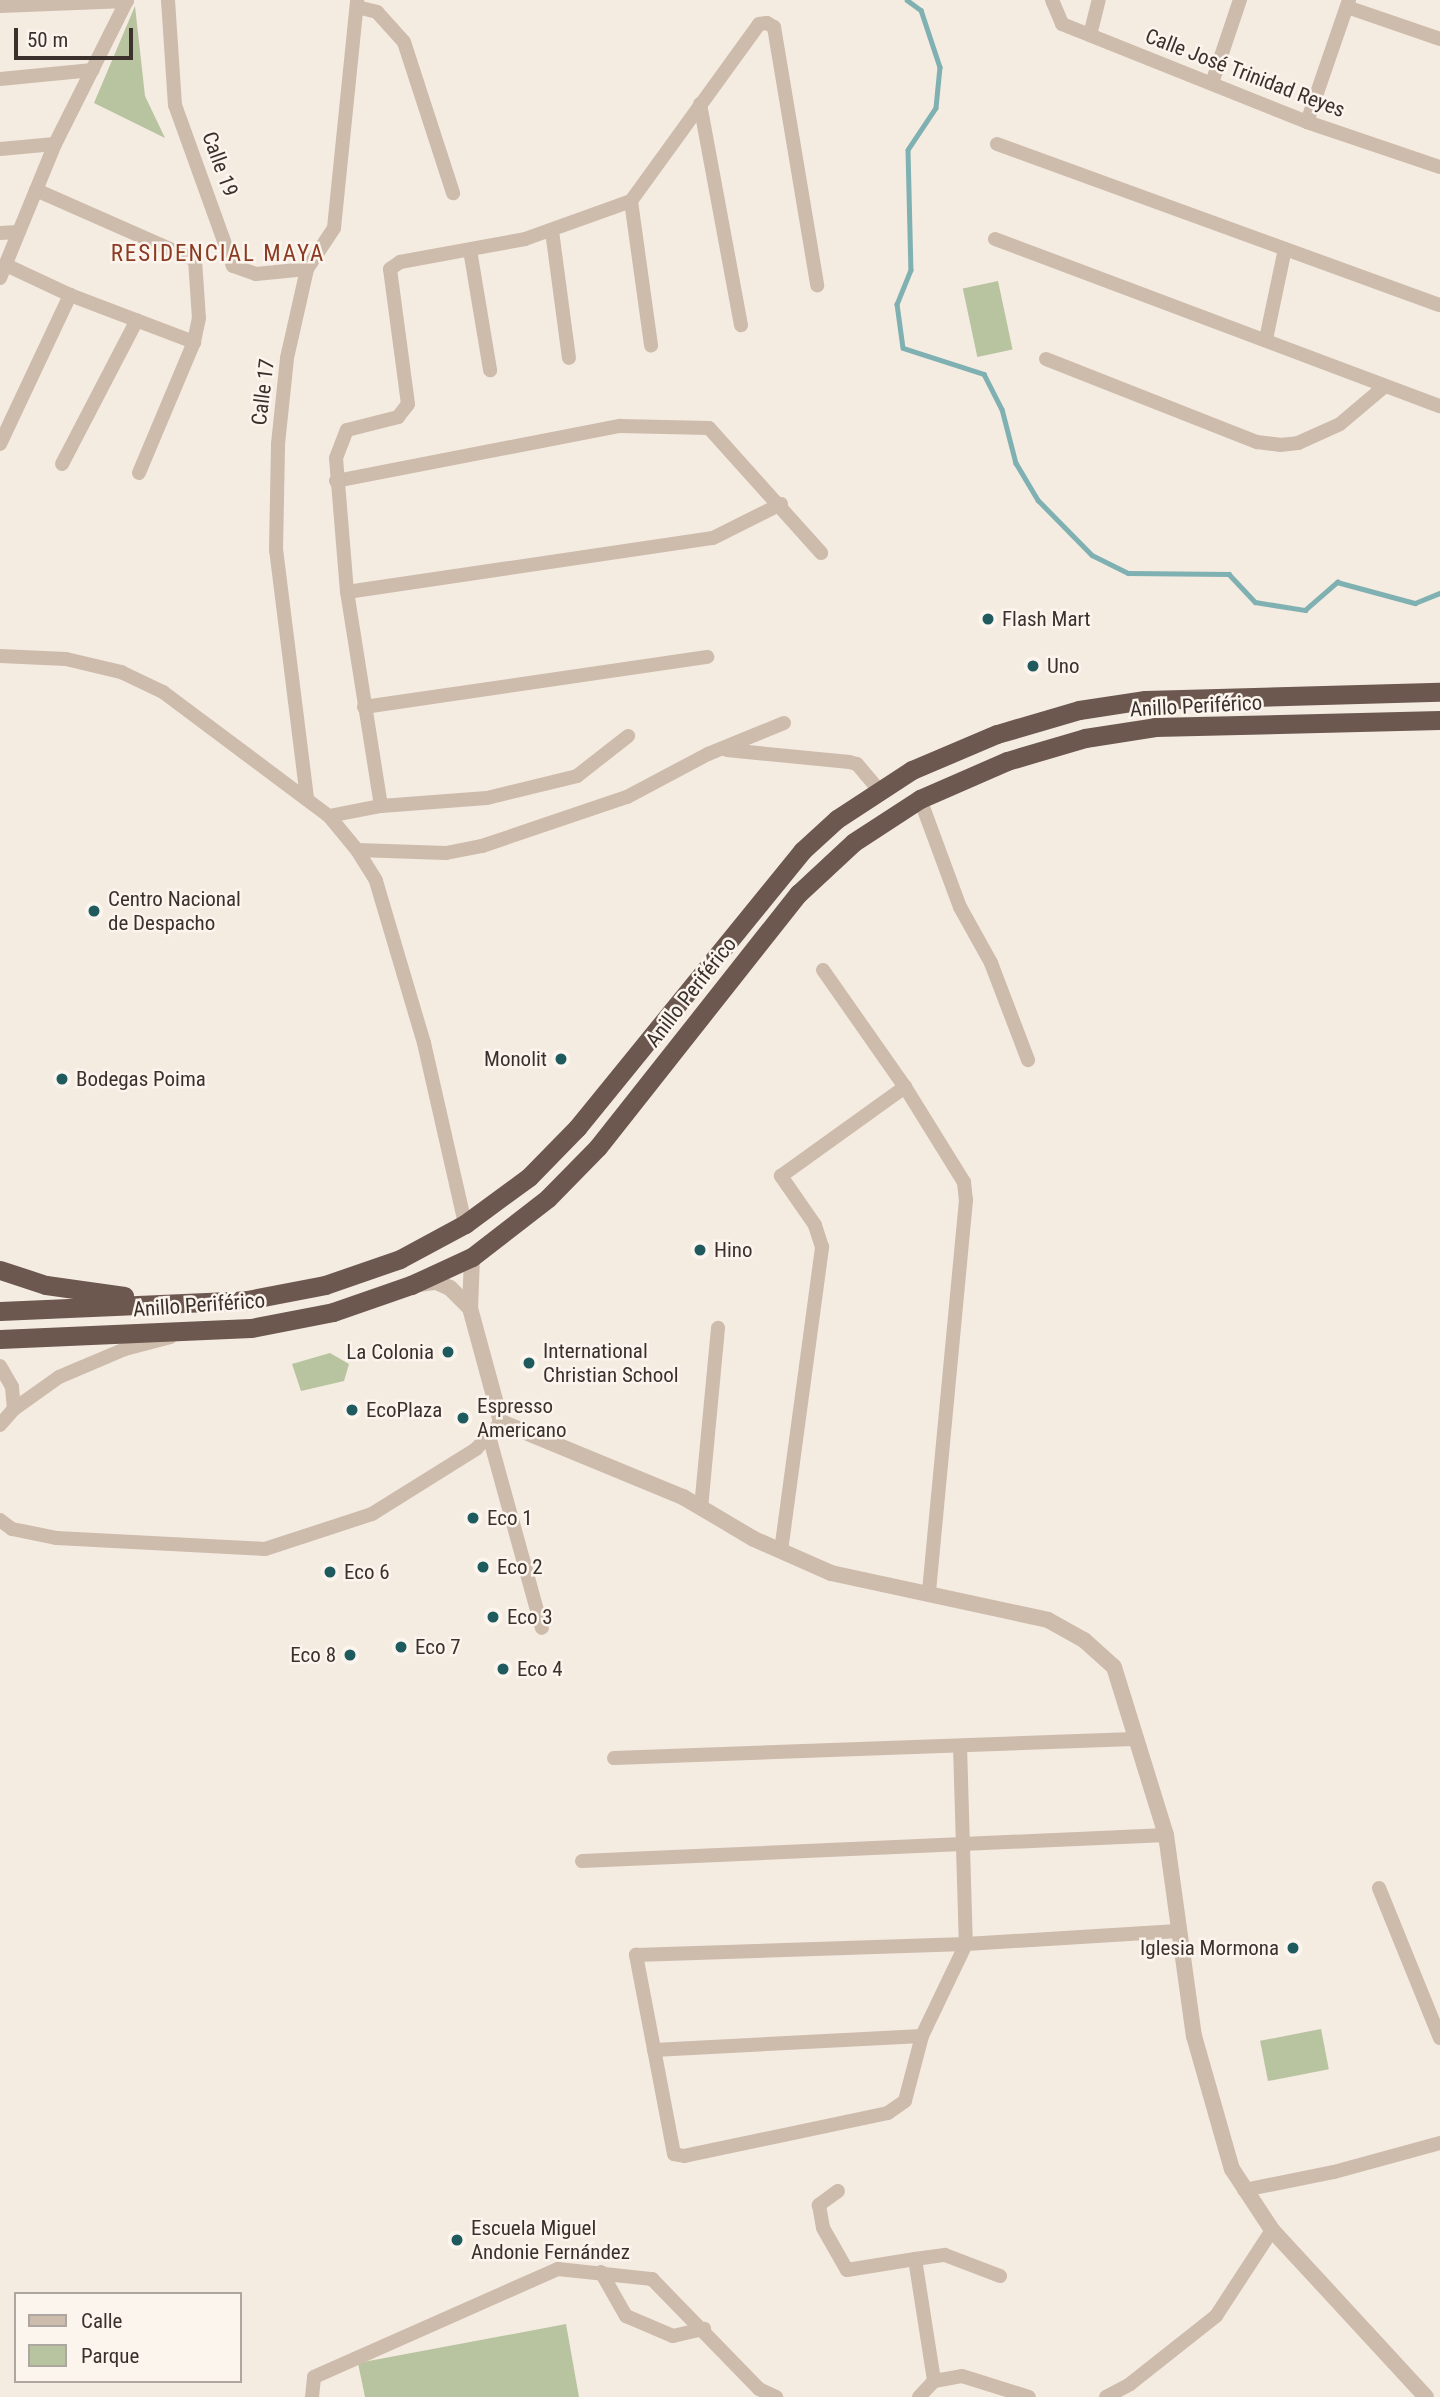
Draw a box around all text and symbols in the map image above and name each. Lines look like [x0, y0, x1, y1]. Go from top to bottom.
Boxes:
scale bar [18, 14, 136, 58]
street label: Calle José Trinidad Reyes [1141, 23, 1349, 123]
text: 50 m [27, 28, 68, 52]
street label: Calle 19 [197, 128, 243, 200]
district label: RESIDENCIAL MAYA [113, 240, 323, 268]
street label: Calle 17 [246, 357, 280, 427]
place label: Flash Mart [1002, 606, 1091, 632]
marker: Flash Mart [980, 611, 996, 627]
place label: Uno [1047, 653, 1080, 679]
marker: Uno [1025, 658, 1041, 674]
street label: Anillo Periférico [1129, 690, 1263, 722]
place label: Centro Nacional de Despacho [108, 886, 241, 936]
marker: Centro Nacional de Despacho [86, 903, 102, 919]
street label: Anillo Periférico [640, 932, 742, 1052]
place label: Monolit [484, 1046, 547, 1072]
marker: Monolit [553, 1051, 569, 1067]
place label: Bodegas Poima [76, 1066, 206, 1092]
marker: Bodegas Poima [54, 1071, 70, 1087]
place label: Hino [714, 1237, 753, 1263]
marker: Hino [692, 1242, 708, 1258]
street label: Anillo Periférico [132, 1288, 266, 1322]
place label: International Christian School [543, 1338, 679, 1388]
place label: La Colonia [346, 1339, 434, 1365]
marker: La Colonia [440, 1344, 456, 1360]
marker: International Christian School [521, 1355, 537, 1371]
place label: Espresso Americano [477, 1393, 566, 1443]
place label: EcoPlaza [366, 1397, 442, 1423]
marker: EcoPlaza [344, 1402, 360, 1418]
marker: Espresso Americano [455, 1410, 471, 1426]
place label: Eco 1 [487, 1505, 533, 1531]
marker: Eco 1 [465, 1510, 481, 1526]
place label: Eco 2 [497, 1554, 543, 1580]
place label: Eco 6 [344, 1559, 390, 1585]
marker: Eco 2 [475, 1559, 491, 1575]
marker: Eco 6 [322, 1564, 338, 1580]
place label: Eco 3 [507, 1604, 553, 1630]
marker: Eco 3 [485, 1609, 501, 1625]
place label: Eco 7 [415, 1634, 461, 1660]
marker: Eco 7 [393, 1639, 409, 1655]
place label: Eco 8 [290, 1642, 336, 1668]
marker: Eco 8 [342, 1647, 358, 1663]
place label: Eco 4 [517, 1656, 563, 1682]
marker: Eco 4 [495, 1661, 511, 1677]
place label: Iglesia Mormona [1140, 1935, 1279, 1961]
marker: Iglesia Mormona [1285, 1940, 1301, 1956]
place label: Escuela Miguel Andonie Fernández [471, 2215, 630, 2265]
marker: Escuela Miguel Andonie Fernández [449, 2232, 465, 2248]
legend [14, 2292, 242, 2383]
text: Calle [81, 2309, 122, 2333]
text: Parque [81, 2344, 139, 2368]

